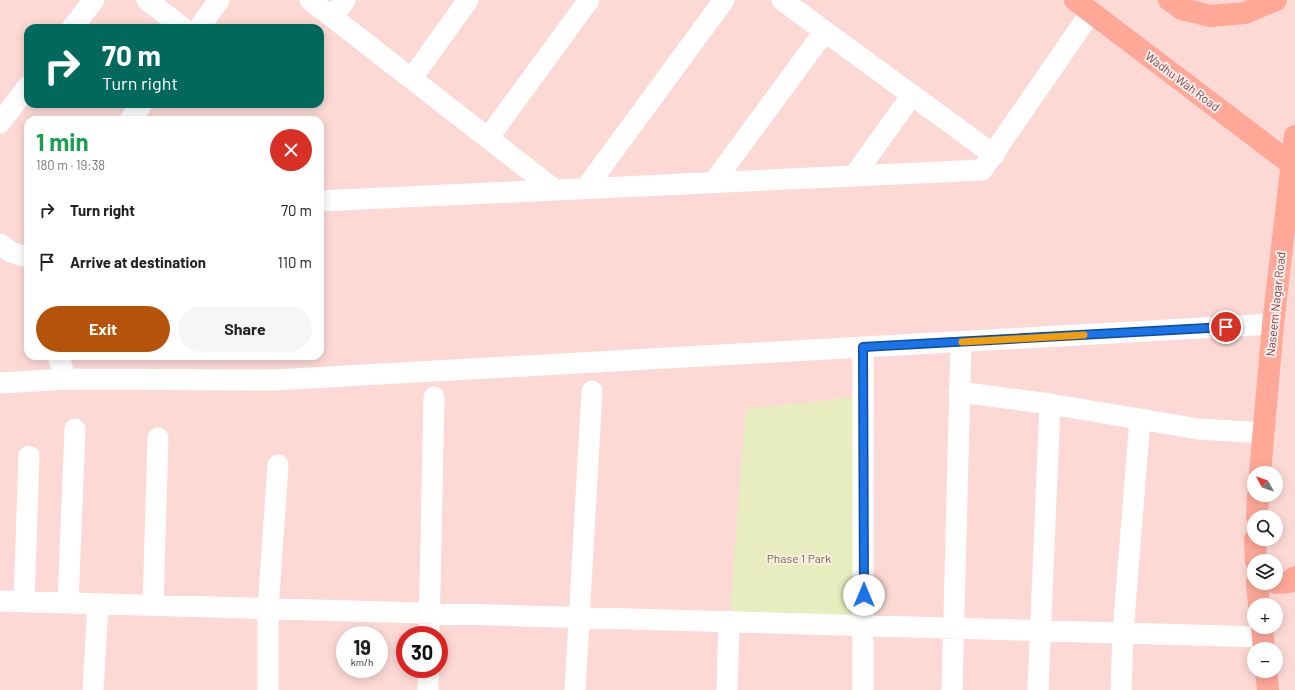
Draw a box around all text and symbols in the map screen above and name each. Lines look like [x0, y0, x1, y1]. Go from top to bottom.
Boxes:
text: 70 m [102, 38, 161, 72]
icon: right [36, 40, 88, 92]
street label: Wadhu Wah Road [1143, 48, 1223, 114]
text: Turn right [102, 72, 178, 94]
text: 1 min [36, 127, 89, 156]
button: close [270, 129, 312, 171]
text: 180 m · 19:38 [36, 157, 105, 173]
icon: right [36, 199, 58, 221]
text: Turn right [70, 201, 135, 219]
text: 70 m [281, 201, 312, 219]
icon: arrive [36, 251, 58, 273]
street label: Naseem Nagar Road [1263, 251, 1287, 357]
text: Arrive at destination [70, 253, 206, 271]
text: 110 m [278, 253, 312, 271]
button: Exit [36, 306, 170, 352]
button: Share [178, 306, 312, 352]
pin [1209, 310, 1243, 344]
icon: arrive [1215, 316, 1237, 338]
north arrow [1247, 466, 1283, 502]
map controls [1247, 466, 1283, 678]
button: search [1247, 510, 1283, 546]
park label: Phase 1 Park [767, 551, 831, 565]
button: layers [1247, 554, 1283, 590]
position arrow [843, 574, 885, 616]
button: + [1247, 598, 1283, 634]
speed limit sign: 30 [396, 626, 448, 678]
text: 19 [353, 635, 371, 659]
button: − [1247, 642, 1283, 678]
text: km/h [351, 656, 373, 668]

